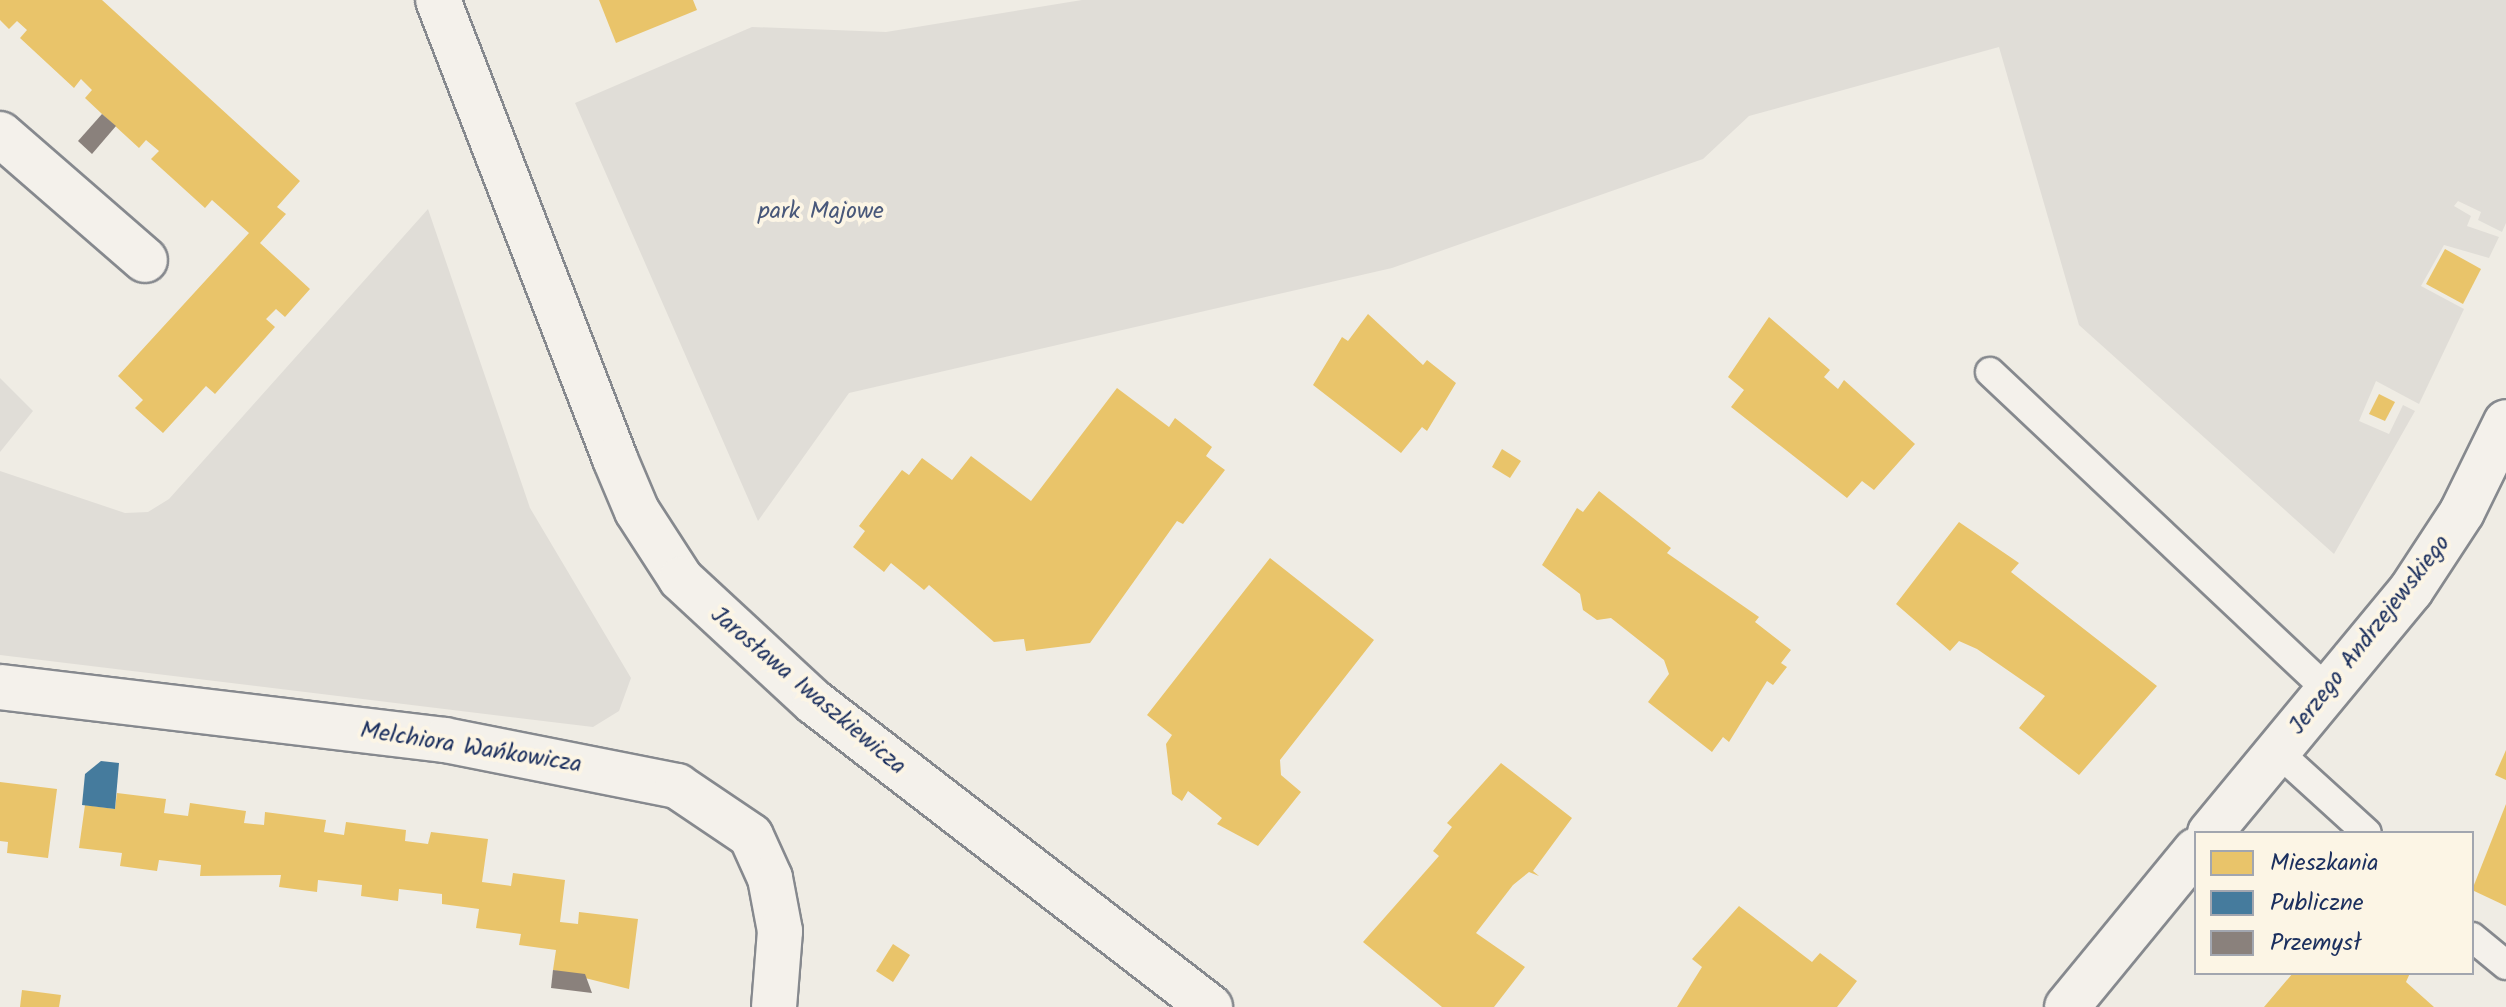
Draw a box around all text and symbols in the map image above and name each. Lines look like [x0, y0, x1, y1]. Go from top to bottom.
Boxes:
park label: park Majowe [758, 198, 884, 226]
street label: Jerzego Andrzejewskiego [2283, 530, 2457, 740]
street label: Jarosława Iwaszkiewicza [704, 601, 912, 781]
street label: Melchiora Wańkowicza [358, 716, 584, 780]
legend [2194, 831, 2474, 975]
text: Mieszkania [2270, 844, 2379, 883]
text: Publiczne [2270, 884, 2364, 923]
text: Przemysł [2270, 924, 2362, 963]

